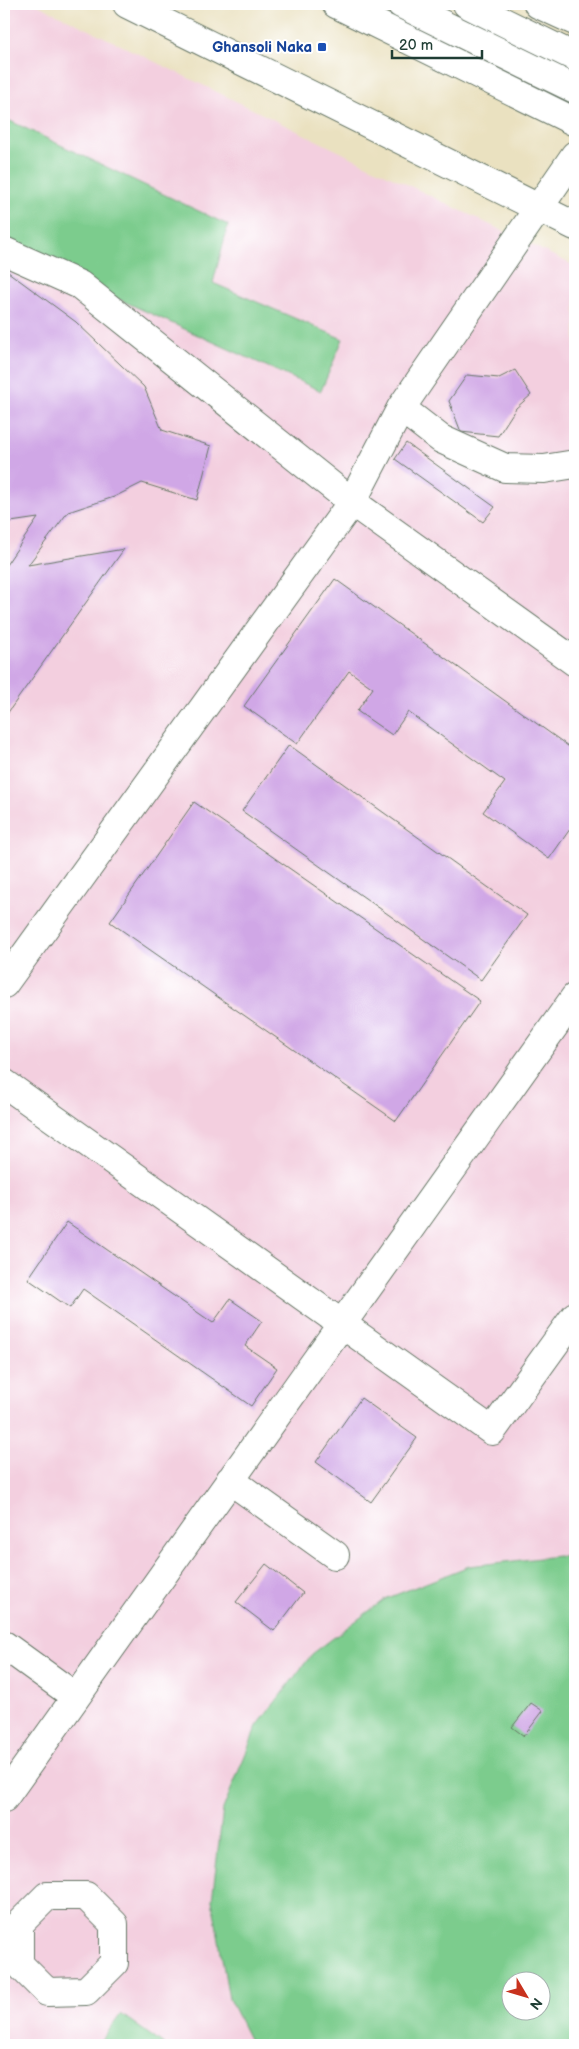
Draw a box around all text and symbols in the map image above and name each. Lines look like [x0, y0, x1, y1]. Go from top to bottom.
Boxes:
scale bar [392, 28, 482, 60]
text: 20 m [399, 36, 433, 55]
place label: Ghansoli Naka [212, 38, 312, 57]
marker: Ghansoli Naka [316, 41, 328, 53]
north arrow [502, 1972, 552, 2022]
text: N [526, 1994, 546, 2013]

